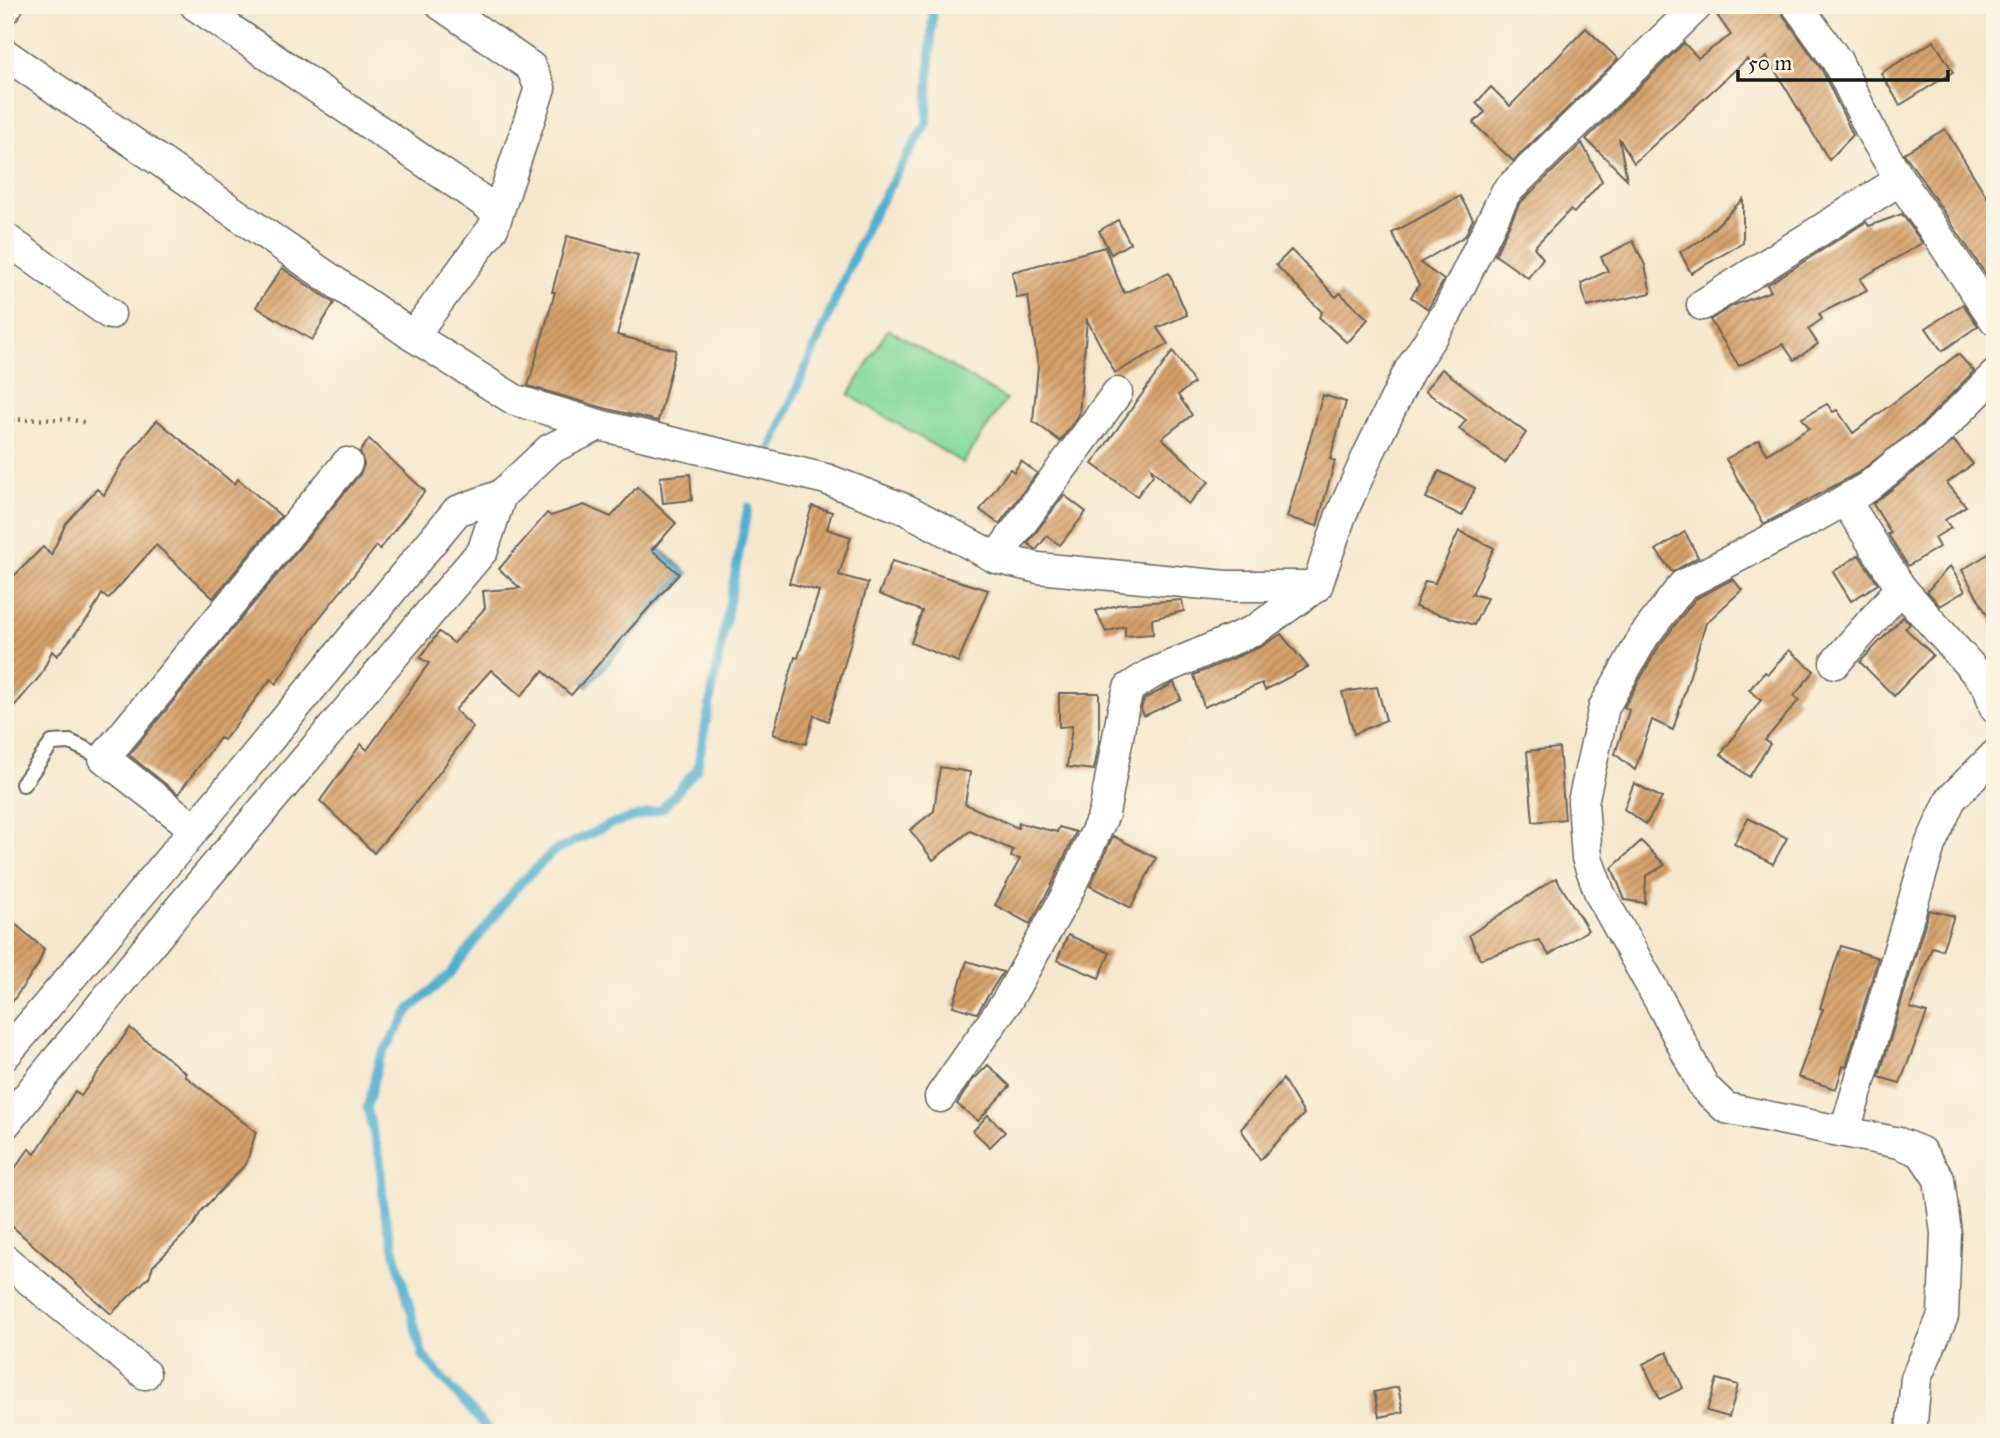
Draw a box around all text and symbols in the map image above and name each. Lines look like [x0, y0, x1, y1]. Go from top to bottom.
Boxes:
scale bar [1738, 38, 1948, 82]
text: 50 m [1748, 50, 1793, 76]

